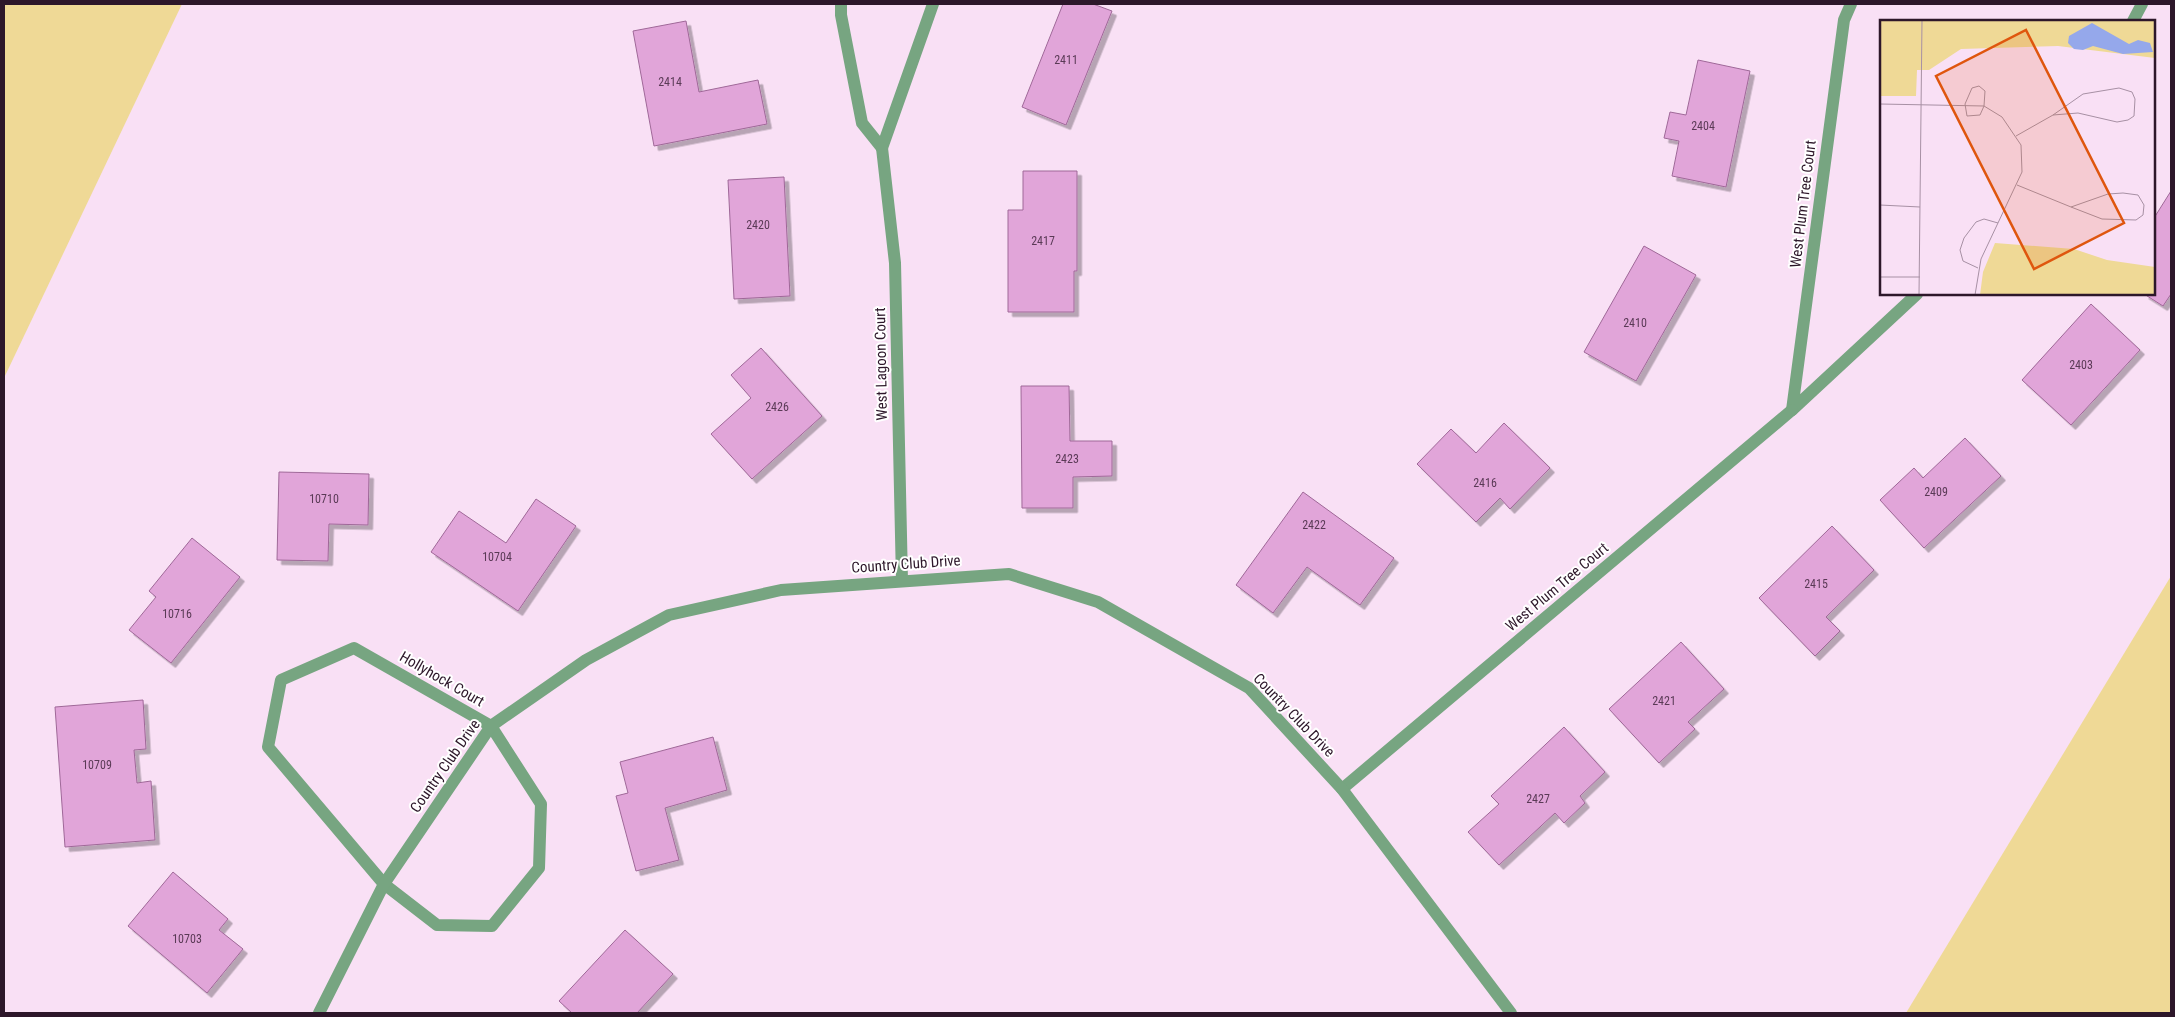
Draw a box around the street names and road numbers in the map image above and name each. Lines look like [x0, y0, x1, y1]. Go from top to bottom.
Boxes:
street label: West Plum Tree Court [1786, 139, 1820, 269]
street label: West Lagoon Court [871, 307, 891, 421]
street label: West Plum Tree Court [1502, 539, 1612, 635]
street label: Country Club Drive [851, 551, 961, 577]
street label: Hollyhock Court [397, 648, 487, 710]
street label: Country Club Drive [1250, 669, 1338, 761]
street label: Country Club Drive [406, 716, 484, 816]

